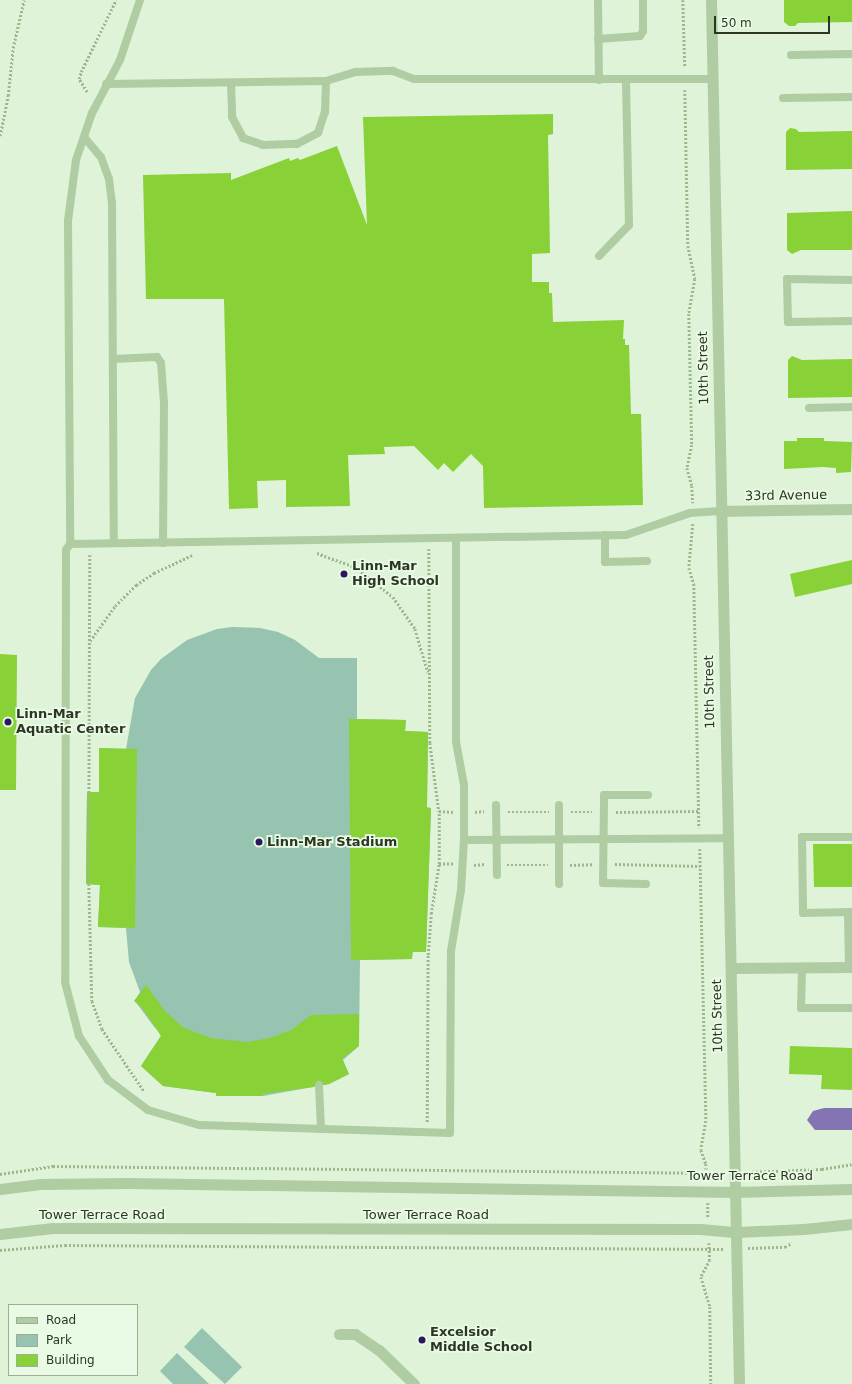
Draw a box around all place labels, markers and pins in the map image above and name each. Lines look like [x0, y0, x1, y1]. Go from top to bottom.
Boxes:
place label: Linn-Mar High School [352, 559, 439, 590]
marker: Linn-Mar High School [339, 569, 349, 579]
place label: Linn-Mar Aquatic Center [16, 707, 125, 738]
marker: Linn-Mar Aquatic Center [3, 717, 13, 727]
place label: Linn-Mar Stadium [267, 834, 397, 850]
marker: Linn-Mar Stadium [254, 837, 264, 847]
place label: Excelsior Middle School [430, 1325, 532, 1356]
marker: Excelsior Middle School [417, 1335, 427, 1345]

